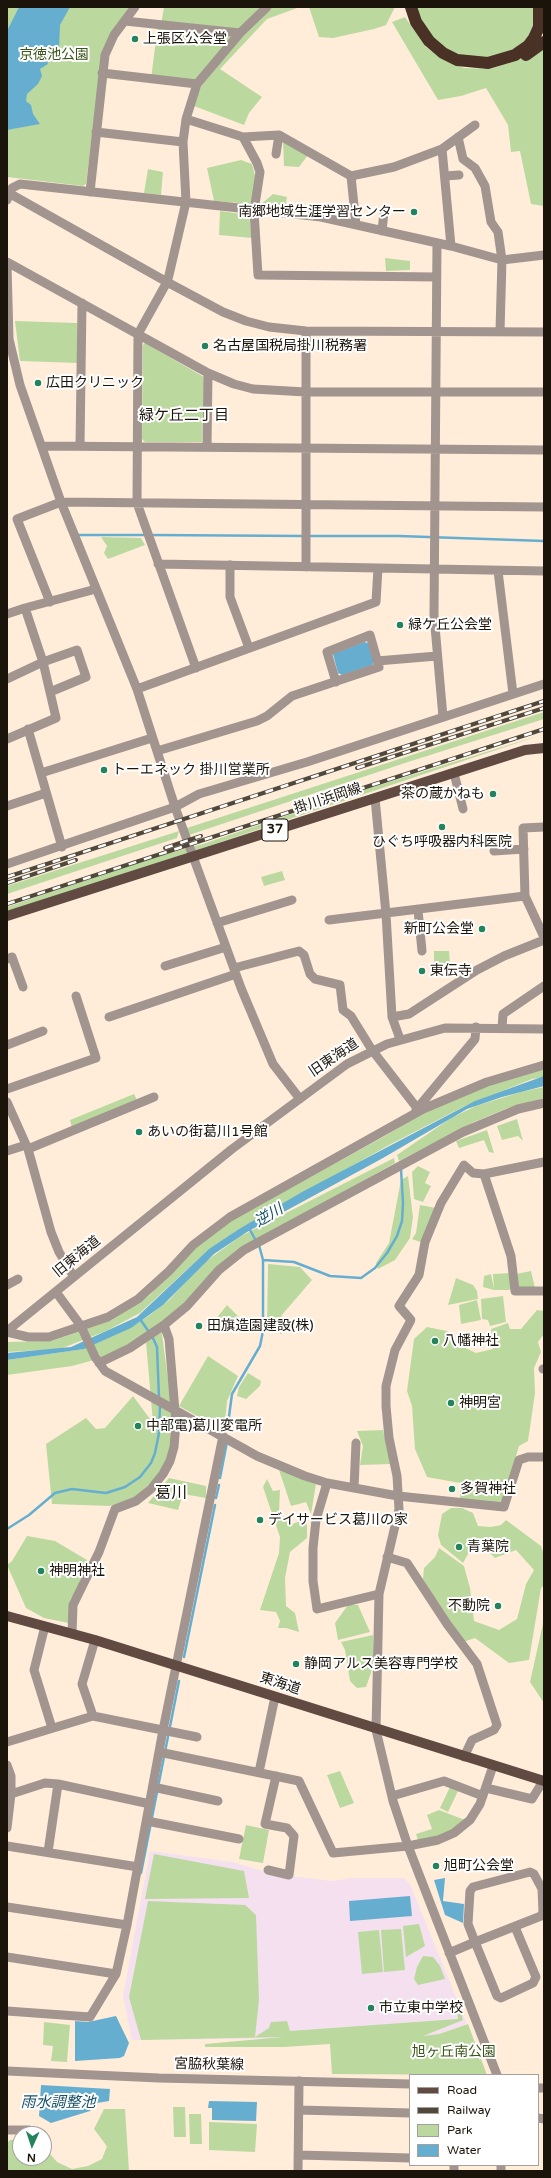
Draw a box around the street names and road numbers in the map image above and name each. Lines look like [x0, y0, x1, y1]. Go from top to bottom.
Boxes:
street label: 掛川浜岡線 [292, 780, 364, 818]
road number: 37 [262, 819, 288, 841]
street label: 旧東海道 [306, 1035, 362, 1081]
street label: 旧東海道 [50, 1233, 104, 1281]
street label: 東海道 [257, 1670, 303, 1698]
street label: 宮脇秋葉線 [174, 2056, 244, 2074]

